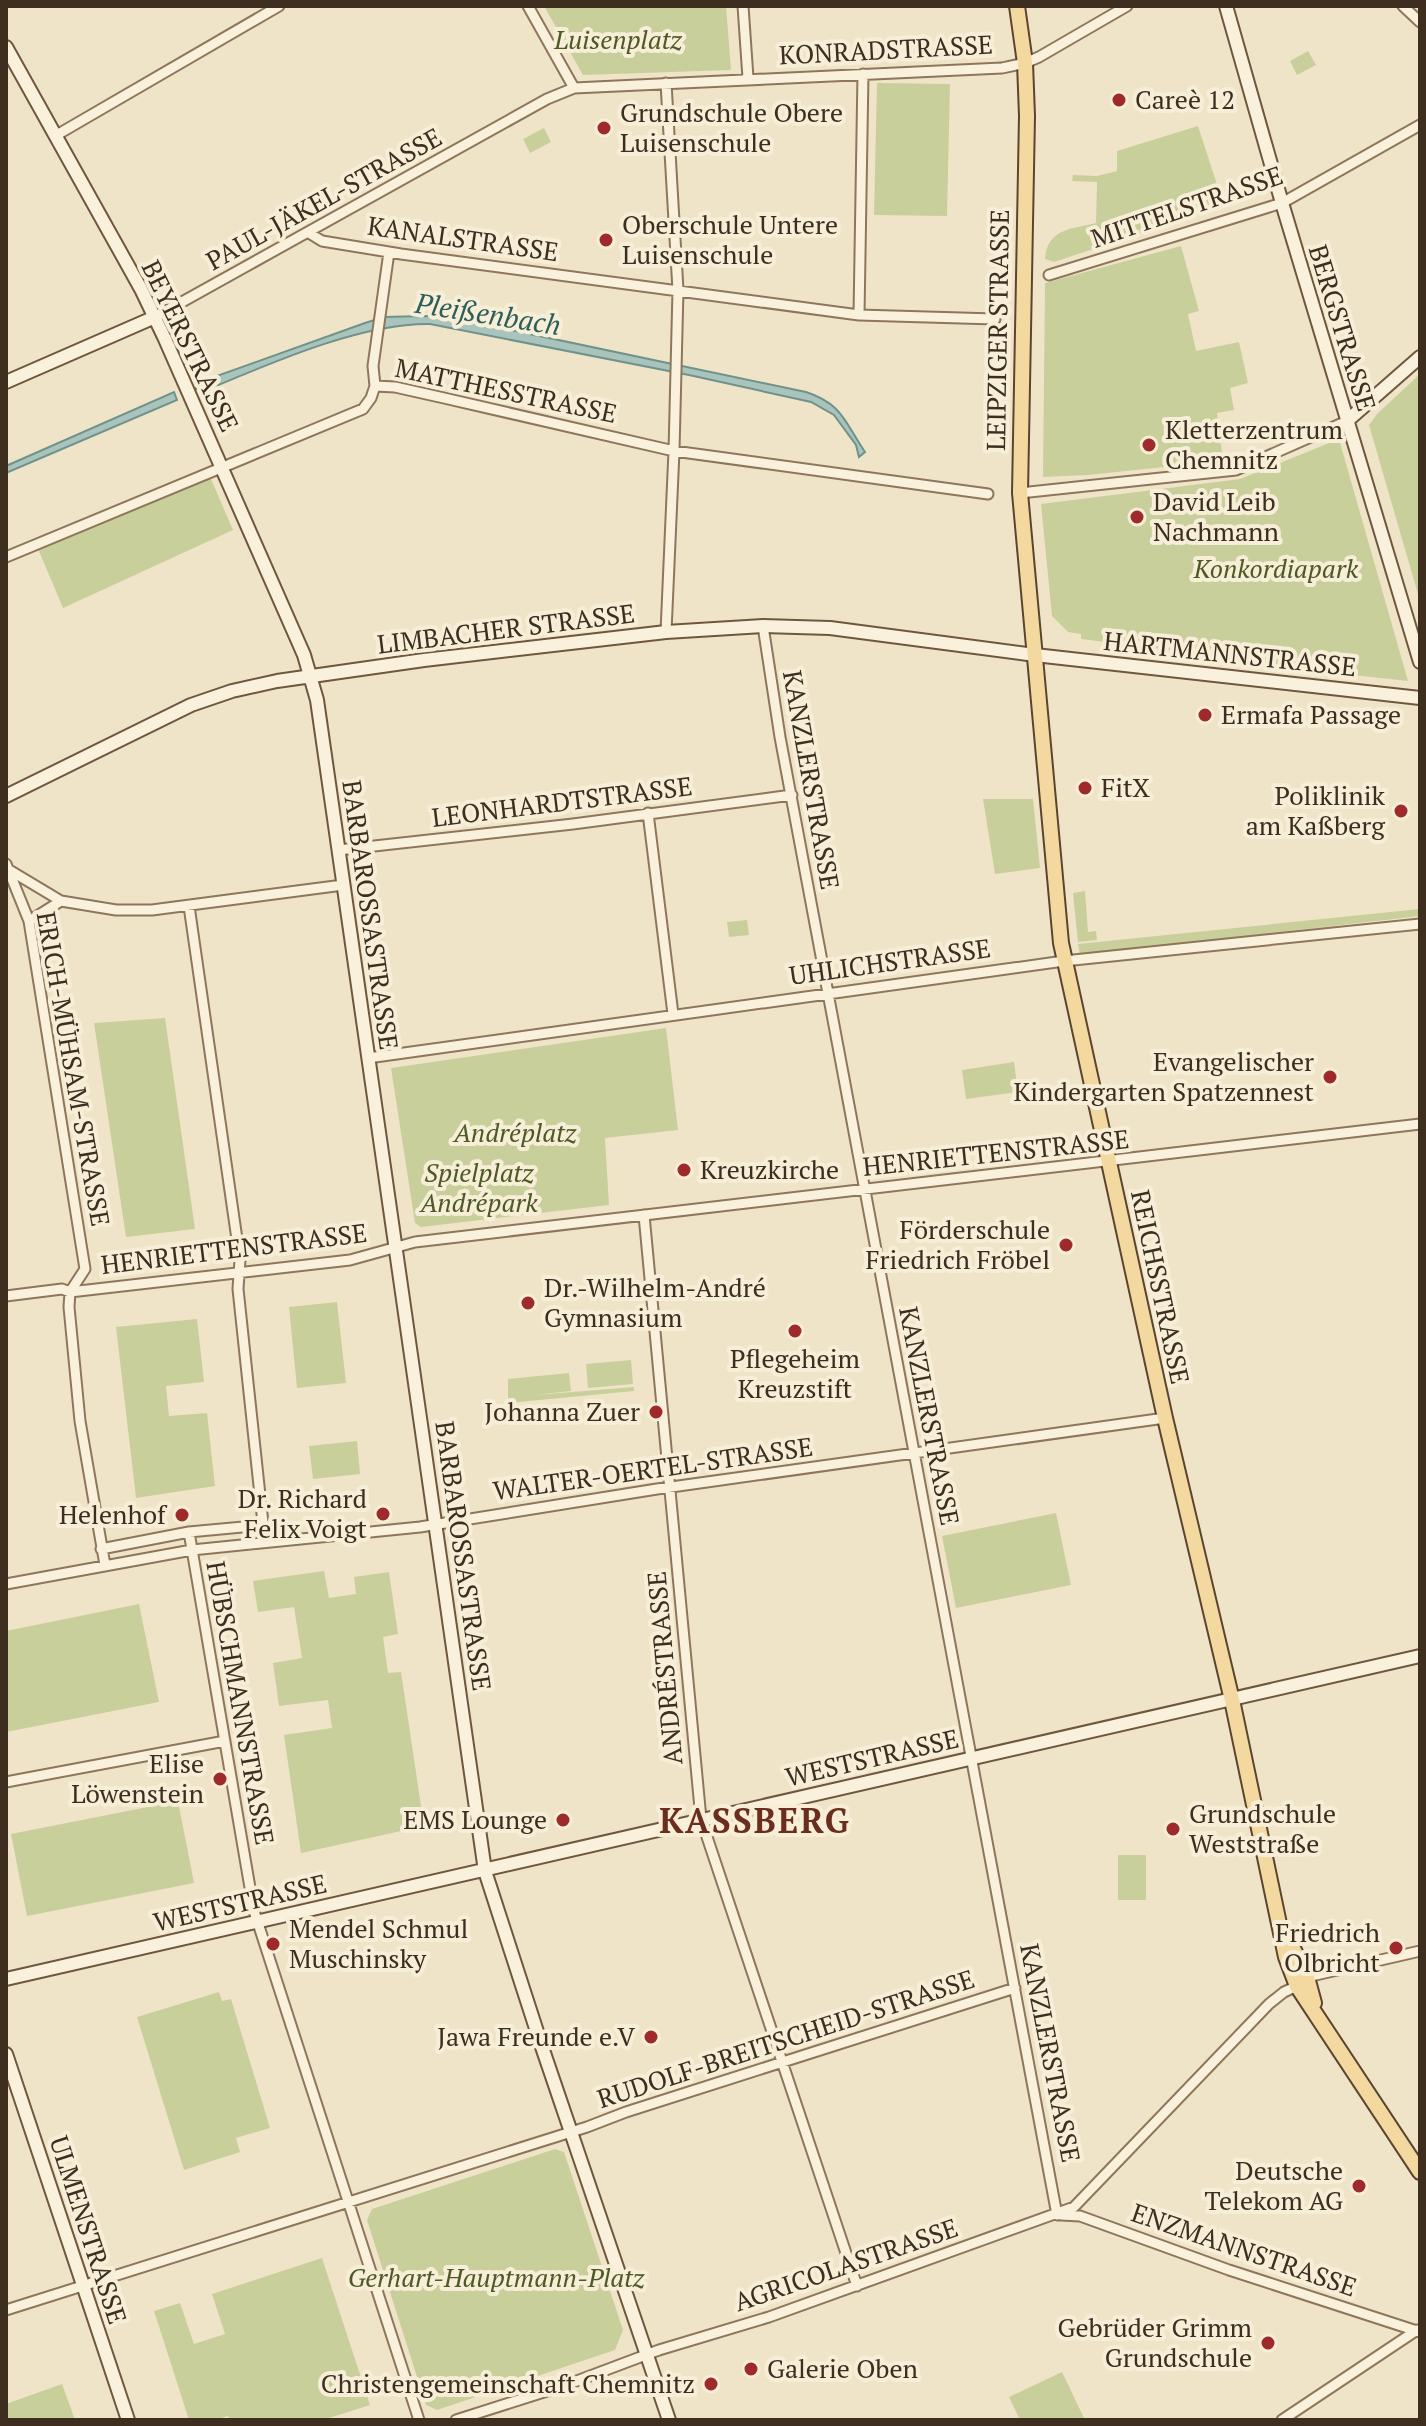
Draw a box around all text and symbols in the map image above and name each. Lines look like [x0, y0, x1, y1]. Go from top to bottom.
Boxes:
park label: Luisenplatz [553, 22, 682, 56]
street label: KONRADSTRASSE [778, 26, 994, 72]
place label: Careè 12 [1135, 82, 1235, 116]
marker: Careè 12 [1110, 91, 1128, 109]
place label: Grundschule Obere Luisenschule [620, 95, 843, 159]
street label: PAUL-JÄKEL-STRASSE [200, 119, 447, 277]
marker: Grundschule Obere Luisenschule [595, 119, 613, 137]
street label: MITTELSTRASSE [1086, 157, 1287, 255]
place label: Oberschule Untere Luisenschule [622, 207, 838, 271]
street label: KANALSTRASSE [366, 208, 561, 268]
street label: LEIPZIGER STRASSE [978, 209, 1016, 451]
marker: Oberschule Untere Luisenschule [597, 231, 615, 249]
street label: BERGSTRASSE [1302, 240, 1384, 415]
street label: BEYERSTRASSE [135, 254, 247, 437]
water label: Pleißenbach [412, 284, 563, 343]
street label: MATTHESSTRASSE [392, 350, 620, 430]
place label: Kletterzentrum Chemnitz [1165, 412, 1343, 476]
marker: Kletterzentrum Chemnitz [1140, 436, 1158, 454]
place label: David Leib Nachmann [1153, 484, 1279, 548]
marker: David Leib Nachmann [1128, 508, 1146, 526]
park label: Konkordiapark [1193, 551, 1359, 585]
street label: LIMBACHER STRASSE [375, 595, 637, 661]
street label: HARTMANNSTRASSE [1102, 623, 1358, 683]
street label: KANZLERSTRASSE [776, 667, 848, 892]
place label: Ermafa Passage [1221, 697, 1401, 731]
marker: Ermafa Passage [1196, 706, 1214, 724]
street label: LEONHARDTSTRASSE [430, 768, 694, 834]
place label: FitX [1101, 770, 1151, 804]
street label: BARBAROSSASTRASSE [335, 778, 407, 1052]
place label: Poliklinik am Kaßberg [1246, 778, 1386, 842]
marker: FitX [1076, 779, 1094, 797]
marker: Poliklinik am Kaßberg [1392, 802, 1410, 820]
street label: ERICH-MÜHSAM-STRASSE [30, 909, 118, 1229]
street label: UHLICHSTRASSE [787, 930, 993, 992]
place label: Evangelischer Kindergarten Spatzennest [1013, 1044, 1314, 1108]
marker: Evangelischer Kindergarten Spatzennest [1321, 1068, 1339, 1086]
park label: Andréplatz [452, 1115, 577, 1149]
street label: HENRIETTENSTRASSE [861, 1121, 1131, 1183]
place label: Kreuzkirche [700, 1152, 839, 1186]
park label: Spielplatz Andrépark [418, 1155, 538, 1219]
marker: Kreuzkirche [675, 1161, 693, 1179]
street label: REICHSSTRASSE [1124, 1187, 1198, 1387]
place label: Förderschule Friedrich Fröbel [865, 1212, 1050, 1276]
street label: HENRIETTENSTRASSE [99, 1215, 369, 1281]
marker: Förderschule Friedrich Fröbel [1057, 1236, 1075, 1254]
place label: Dr.-Wilhelm-André Gymnasium [544, 1270, 766, 1334]
marker: Dr.-Wilhelm-André Gymnasium [519, 1294, 537, 1312]
street label: KANZLERSTRASSE [892, 1304, 968, 1528]
marker: Pflegeheim Kreuzstift [786, 1322, 804, 1340]
place label: Pflegeheim Kreuzstift [730, 1341, 860, 1405]
place label: Johanna Zuer [484, 1394, 640, 1428]
marker: Johanna Zuer [647, 1403, 665, 1421]
street label: BARBAROSSASTRASSE [428, 1419, 500, 1693]
street label: WALTER-OERTEL-STRASSE [491, 1429, 815, 1507]
place label: Dr. Richard Felix Voigt [238, 1481, 367, 1545]
place label: Helenhof [59, 1497, 168, 1531]
marker: Dr. Richard Felix Voigt [374, 1505, 392, 1523]
marker: Helenhof [173, 1506, 191, 1524]
street label: HÜBSCHMANNSTRASSE [199, 1558, 283, 1847]
street label: ANDRÉSTRASSE [639, 1570, 689, 1766]
street label: WESTSTRASSE [782, 1721, 962, 1793]
place label: Elise Löwenstein [71, 1746, 204, 1810]
marker: Elise Löwenstein [211, 1770, 229, 1788]
place label: Grundschule Weststraße [1189, 1796, 1336, 1860]
district label: KASSBERG [659, 1798, 851, 1843]
place label: EMS Lounge [403, 1802, 547, 1836]
marker: EMS Lounge [554, 1811, 572, 1829]
marker: Grundschule Weststraße [1164, 1820, 1182, 1838]
street label: WESTSTRASSE [150, 1866, 330, 1938]
place label: Mendel Schmul Muschinsky [289, 1911, 468, 1975]
place label: Friedrich Olbricht [1275, 1915, 1380, 1979]
marker: Mendel Schmul Muschinsky [264, 1935, 282, 1953]
marker: Friedrich Olbricht [1387, 1939, 1405, 1957]
street label: KANZLERSTRASSE [1013, 1941, 1089, 2165]
street label: RUDOLF-BREITSCHEID-STRASSE [593, 1961, 979, 2115]
place label: Jawa Freunde e.V [437, 2019, 635, 2053]
marker: Jawa Freunde e.V [642, 2028, 660, 2046]
street label: ULMENSTRASSE [43, 2131, 135, 2328]
place label: Deutsche Telekom AG [1205, 2153, 1343, 2217]
marker: Deutsche Telekom AG [1350, 2177, 1368, 2195]
street label: ENZMANNSTRASSE [1127, 2195, 1361, 2304]
street label: AGRICOLASTRASSE [729, 2210, 962, 2318]
park label: Gerhart-Hauptmann-Platz [348, 2260, 645, 2294]
place label: Gebrüder Grimm Grundschule [1058, 2310, 1252, 2374]
marker: Gebrüder Grimm Grundschule [1259, 2334, 1277, 2352]
place label: Galerie Oben [767, 2351, 918, 2385]
marker: Galerie Oben [742, 2360, 760, 2378]
place label: Christengemeinschaft Chemnitz [321, 2366, 695, 2400]
marker: Christengemeinschaft Chemnitz [702, 2375, 720, 2393]

